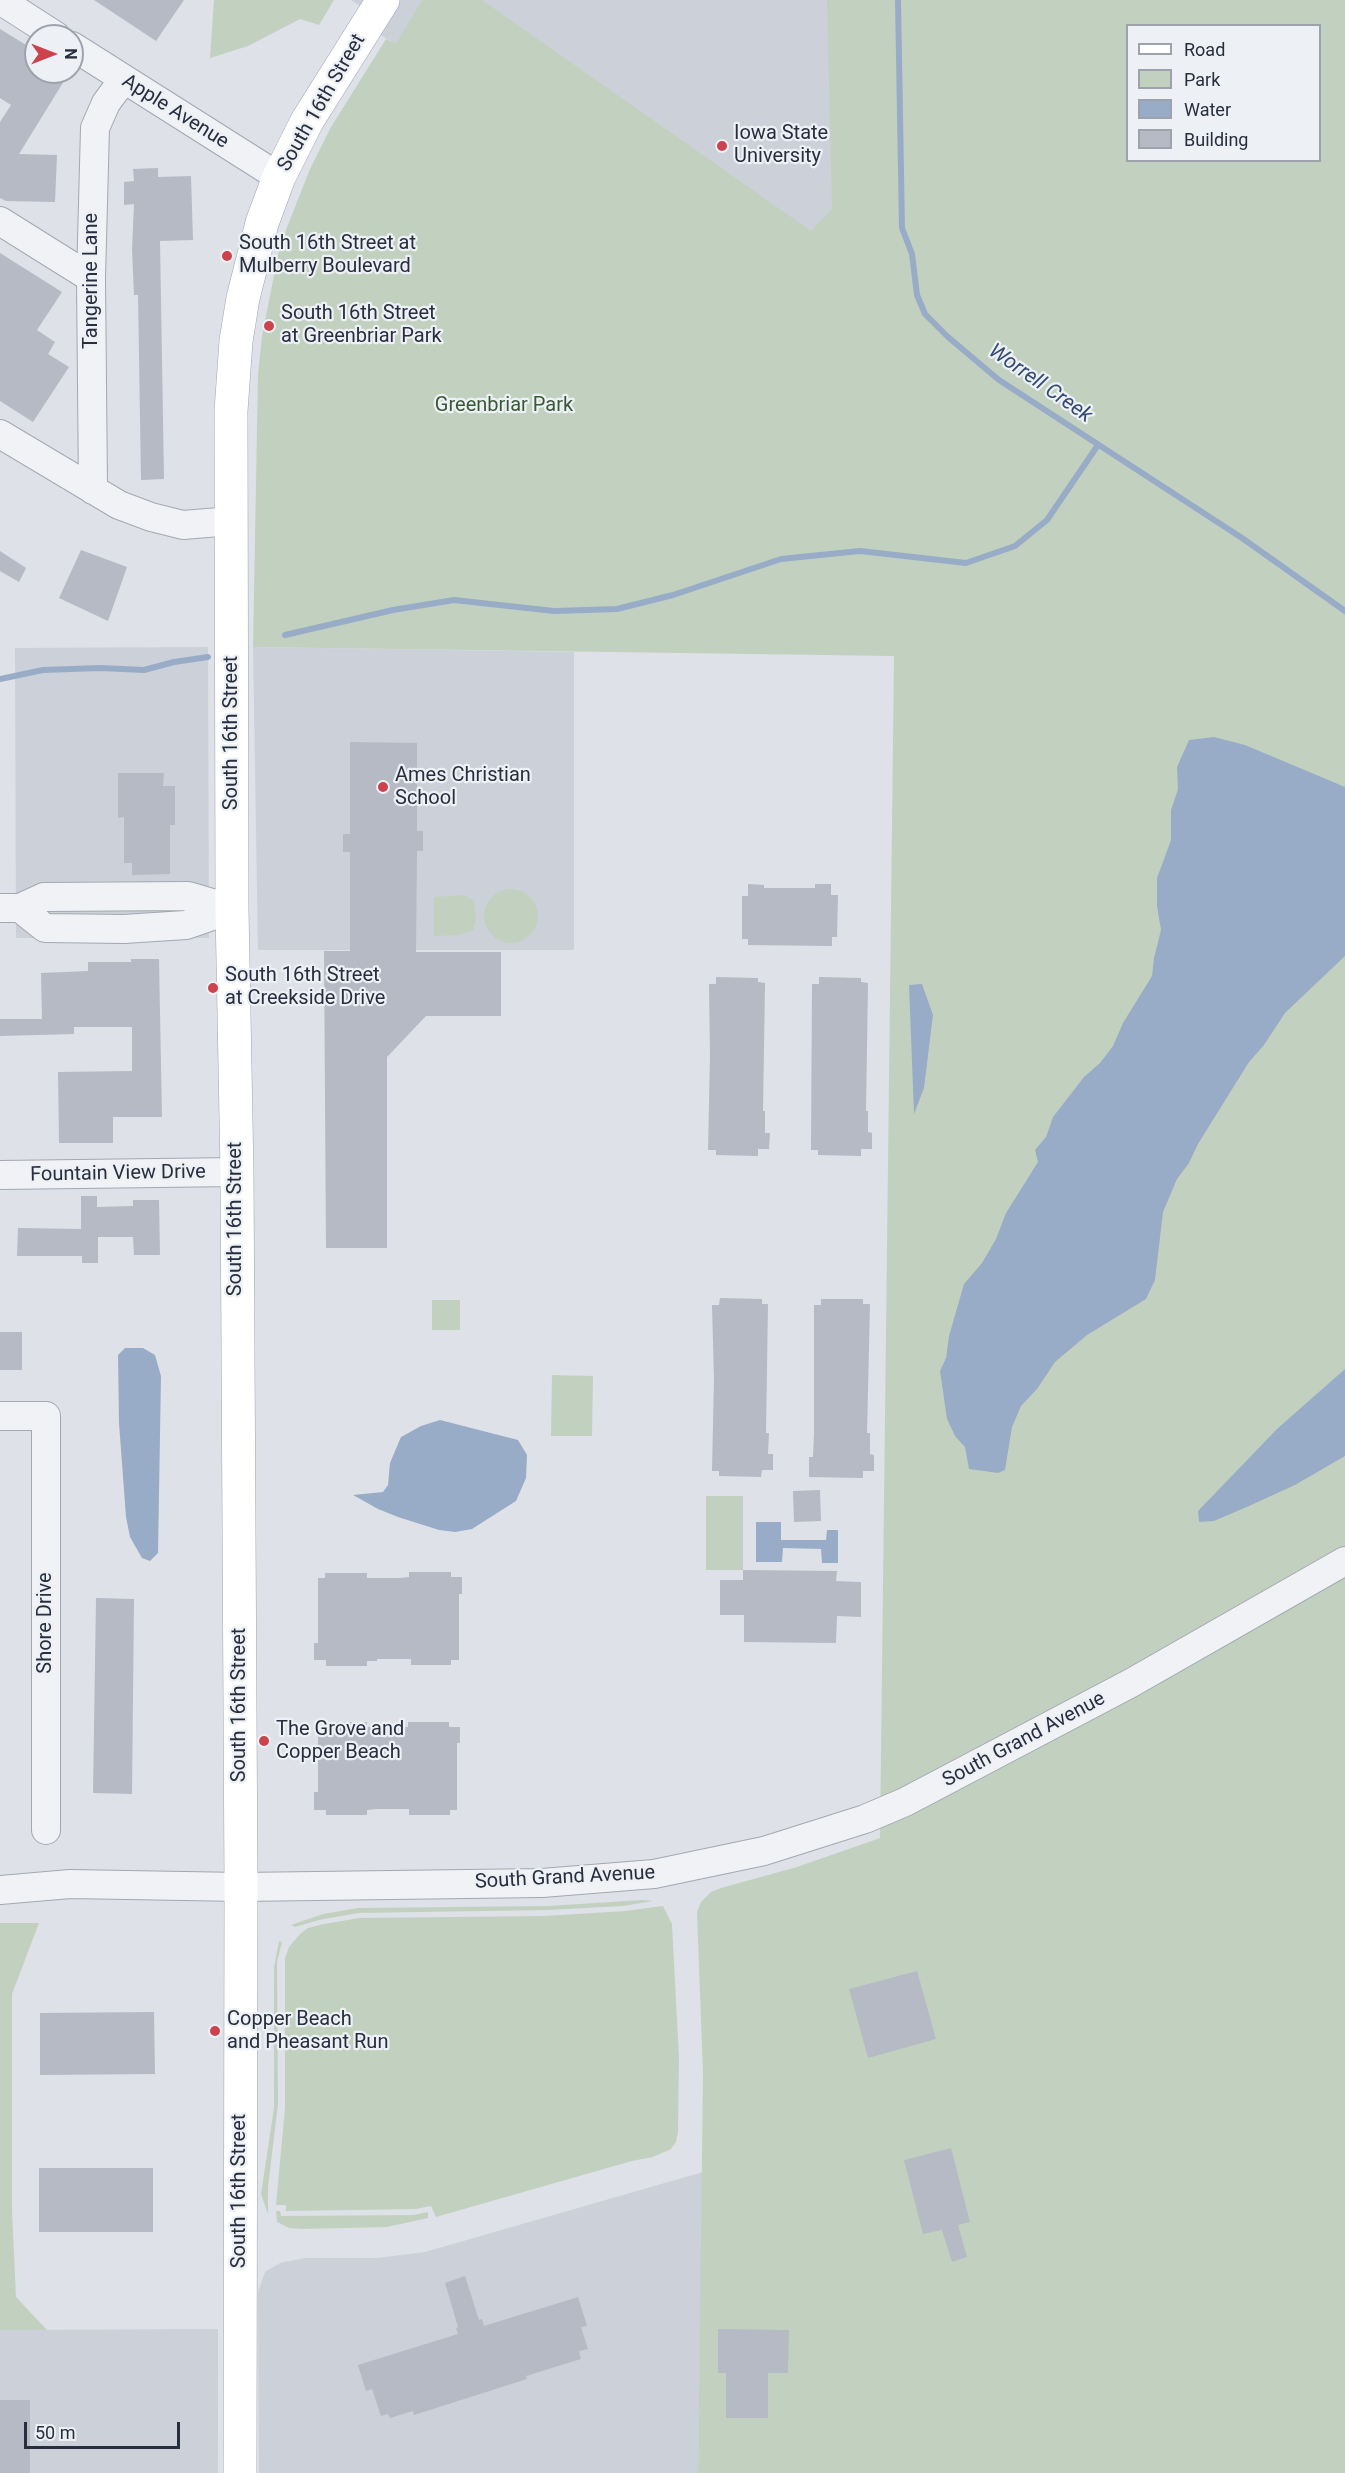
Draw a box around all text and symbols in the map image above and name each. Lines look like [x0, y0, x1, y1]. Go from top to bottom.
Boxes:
north arrow [24, 24, 84, 84]
legend [1126, 24, 1321, 162]
street label: South 16th Street [273, 30, 371, 176]
text: Road [1184, 39, 1225, 60]
text: N [61, 48, 80, 60]
text: Park [1184, 69, 1220, 90]
street label: Apple Avenue [117, 70, 233, 154]
text: Water [1184, 99, 1231, 120]
place label: Iowa State University [734, 122, 828, 169]
text: Building [1184, 129, 1248, 150]
marker: Iowa State University [715, 139, 729, 153]
street label: Tangerine Lane [80, 213, 104, 349]
place label: South 16th Street at Mulberry Boulevard [239, 232, 416, 279]
marker: South 16th Street at Mulberry Boulevard [220, 249, 234, 263]
place label: South 16th Street at Greenbriar Park [281, 302, 442, 349]
marker: South 16th Street at Greenbriar Park [262, 319, 276, 333]
water label: Worrell Creek [983, 339, 1097, 429]
park label: Greenbriar Park [435, 394, 573, 418]
street label: South 16th Street [220, 656, 244, 810]
place label: Ames Christian School [395, 764, 531, 811]
marker: Ames Christian School [376, 780, 390, 794]
place label: South 16th Street at Creekside Drive [225, 964, 385, 1011]
marker: South 16th Street at Creekside Drive [206, 981, 220, 995]
street label: South 16th Street [224, 1142, 248, 1296]
street label: Fountain View Drive [30, 1160, 206, 1188]
street label: Shore Drive [34, 1572, 58, 1674]
street label: South 16th Street [228, 1628, 252, 1782]
street label: South Grand Avenue [939, 1687, 1109, 1793]
place label: The Grove and Copper Beach [276, 1718, 404, 1765]
marker: The Grove and Copper Beach [257, 1734, 271, 1748]
street label: South Grand Avenue [474, 1861, 656, 1895]
place label: Copper Beach and Pheasant Run [227, 2008, 388, 2055]
marker: Copper Beach and Pheasant Run [208, 2024, 222, 2038]
street label: South 16th Street [228, 2114, 252, 2268]
scale bar [27, 2410, 183, 2448]
text: 50 m [35, 2422, 75, 2443]

